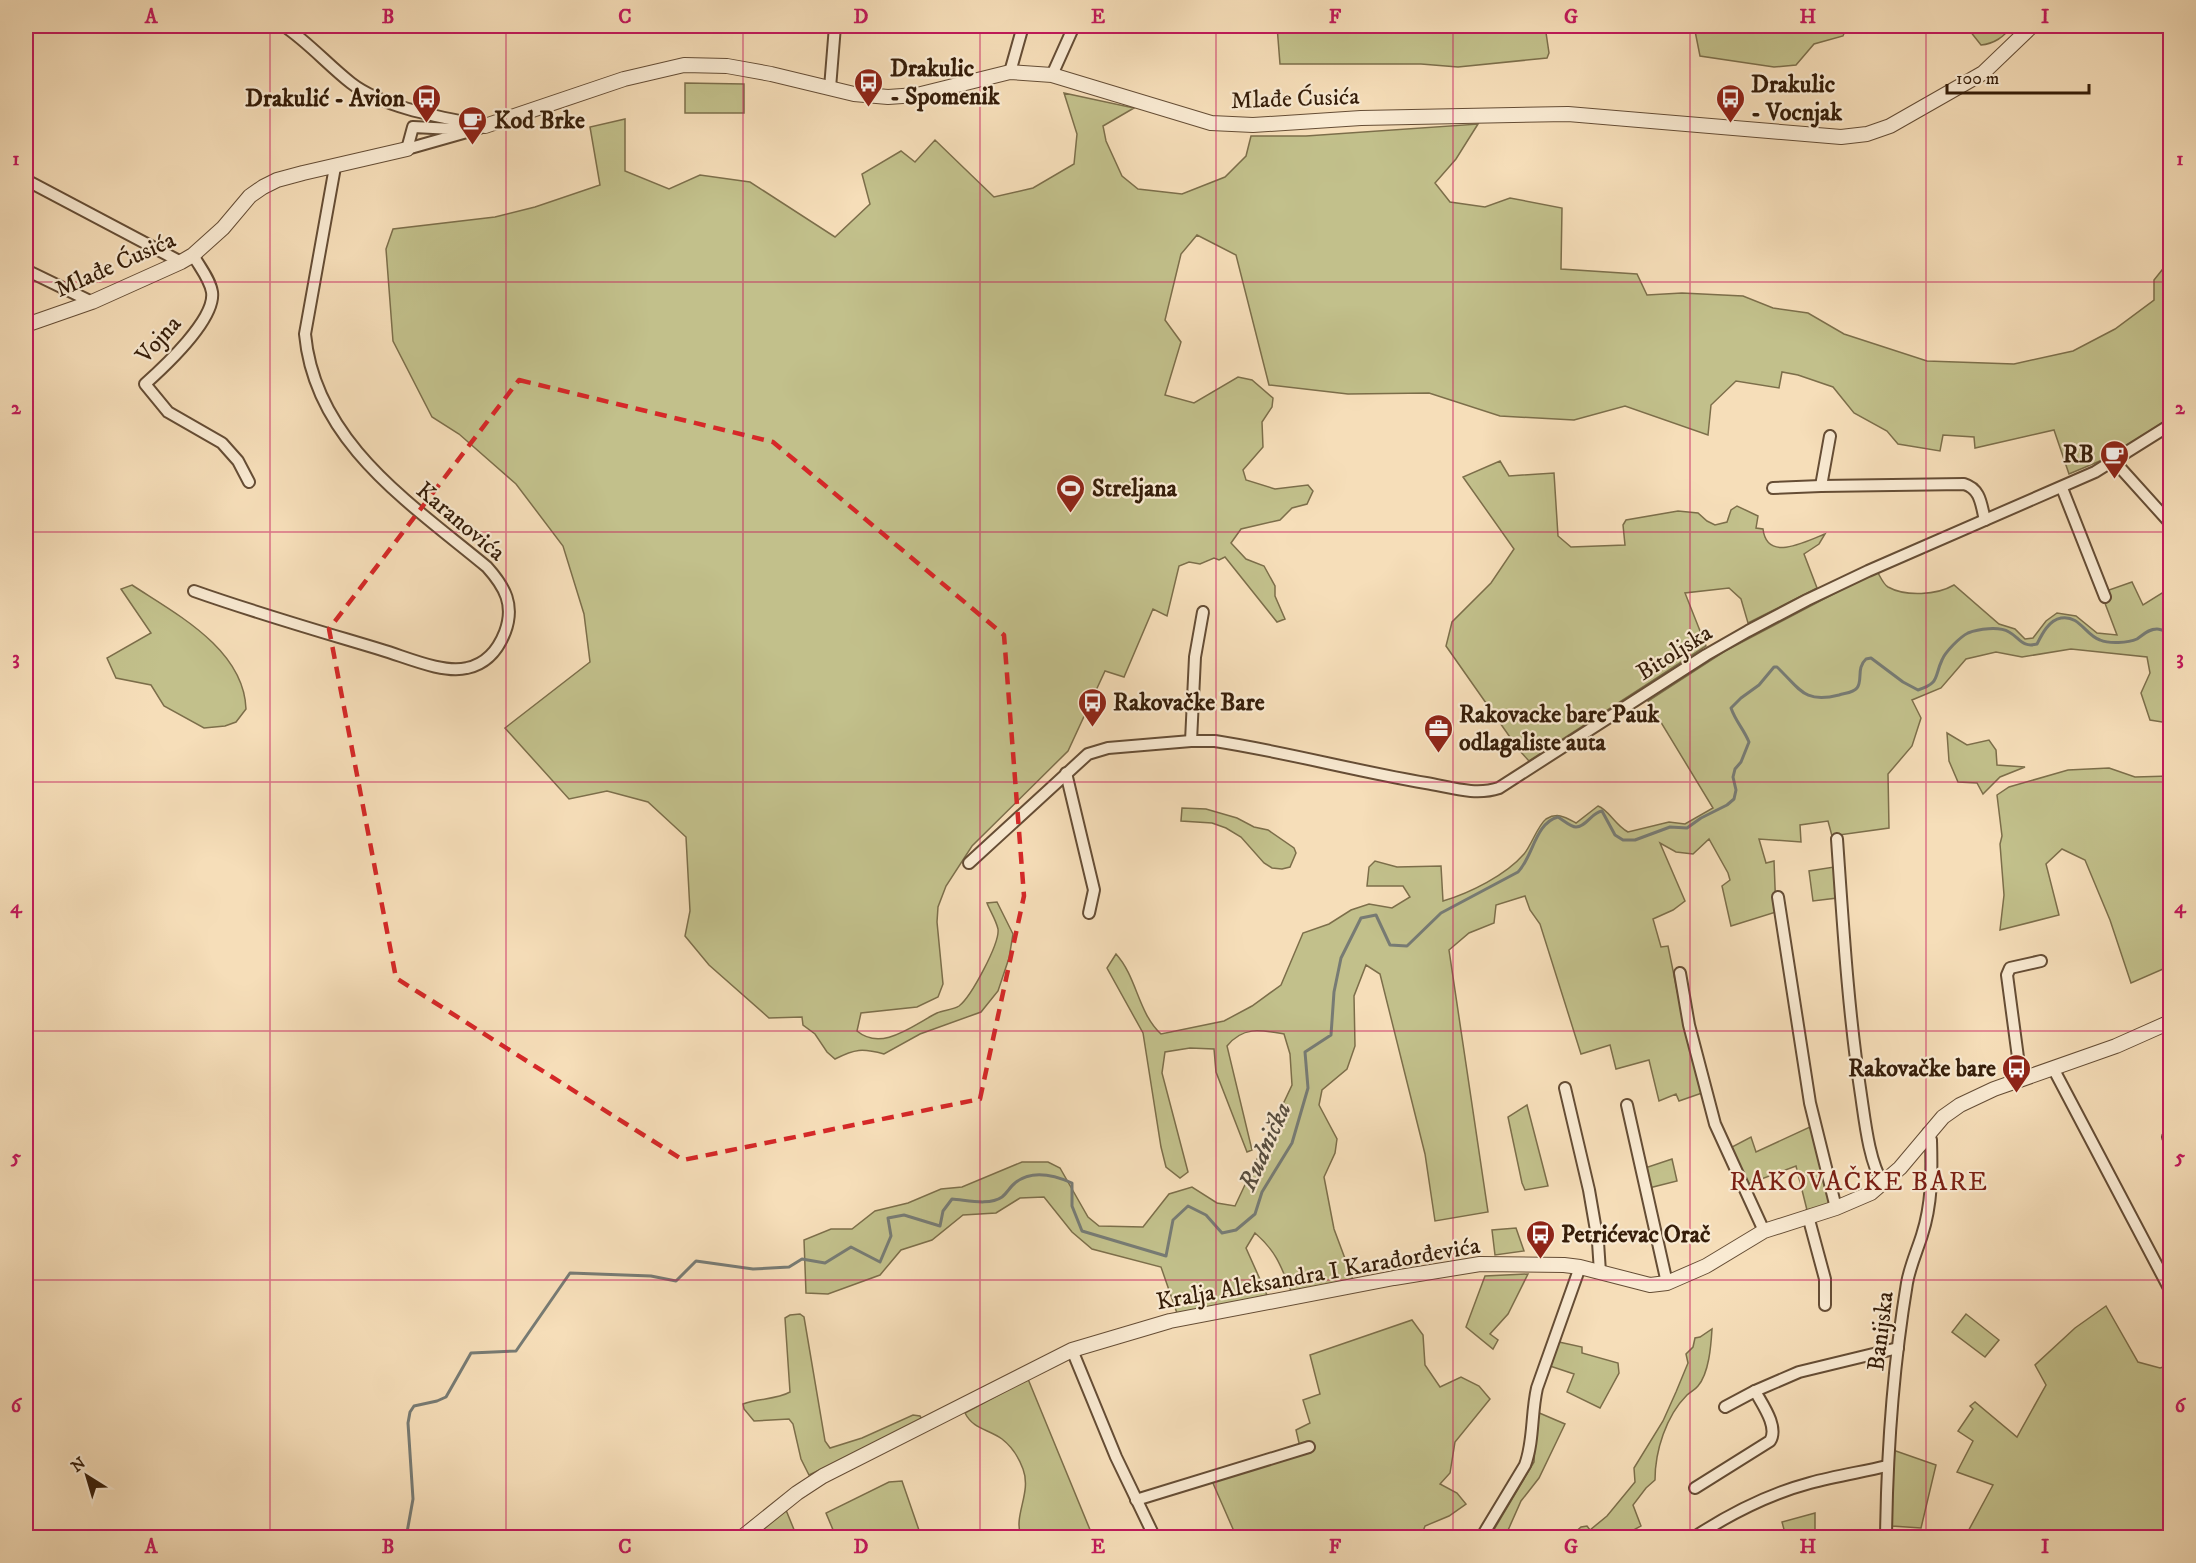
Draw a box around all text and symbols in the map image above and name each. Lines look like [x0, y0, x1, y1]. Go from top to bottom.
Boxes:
text: A [144, 5, 159, 30]
text: B [382, 5, 394, 30]
text: C [618, 5, 632, 30]
text: D [854, 5, 869, 30]
text: E [1091, 5, 1105, 30]
text: F [1329, 5, 1342, 30]
text: G [1564, 5, 1578, 30]
text: H [1800, 5, 1817, 30]
text: I [2041, 5, 2049, 30]
place label: Drakulic - Spomenik [890, 54, 1001, 112]
scale bar [1947, 57, 2090, 95]
bus stop icon: Drakulic - Spomenik [853, 66, 885, 108]
text: 100 m [1956, 68, 1999, 90]
place label: Drakulic - Vocnjak [1751, 70, 1843, 128]
street label: Mlađe Ćusića [1230, 81, 1361, 116]
bus stop icon: Drakulić - Avion [410, 82, 442, 124]
bus stop icon: Drakulic - Vocnjak [1714, 82, 1746, 124]
place label: Drakulić - Avion [245, 84, 405, 114]
cafe icon: Kod Brke [457, 104, 489, 146]
place label: Kod Brke [494, 106, 585, 136]
text: 1 [12, 147, 20, 172]
text: 1 [2176, 147, 2184, 172]
street label: Mlađe Ćusića [50, 224, 181, 305]
street label: Vojna [129, 309, 189, 371]
text: 2 [11, 396, 22, 421]
text: 2 [2175, 396, 2186, 421]
cafe icon: RB [2099, 438, 2131, 480]
place label: RB [2063, 440, 2094, 470]
sports icon: Streljana [1055, 472, 1087, 514]
place label: Streljana [1092, 474, 1178, 504]
street label: Karanovića [409, 476, 512, 568]
street label: Bitoljska [1631, 618, 1719, 688]
text: 3 [12, 646, 20, 671]
text: 3 [2176, 646, 2184, 671]
bus stop icon: Rakovačke Bare [1076, 686, 1108, 728]
place label: Rakovačke Bare [1113, 688, 1265, 718]
place label: Rakovacke bare Pauk odlagaliste auta [1459, 700, 1661, 758]
office icon: Rakovacke bare Pauk odlagaliste auta [1422, 712, 1454, 754]
text: 4 [10, 895, 23, 920]
text: 4 [2174, 895, 2187, 920]
bus stop icon: Rakovačke bare [2001, 1052, 2033, 1094]
place label: Rakovačke bare [1848, 1054, 1996, 1084]
water label: Rudnička [1231, 1097, 1299, 1197]
text: 5 [10, 1145, 21, 1170]
text: 5 [2174, 1145, 2185, 1170]
district label: RAKOVAČKE BARE [1729, 1165, 1989, 1199]
bus stop icon: Petrićevac Orač [1524, 1218, 1556, 1260]
place label: Petrićevac Orač [1561, 1220, 1711, 1250]
street label: Kralja Aleksandra I Karađorđevića [1154, 1231, 1483, 1317]
street label: Banijska [1861, 1289, 1901, 1373]
text: 6 [11, 1394, 23, 1419]
text: 6 [2175, 1394, 2187, 1419]
north arrow [57, 1446, 117, 1506]
text: N [67, 1453, 90, 1477]
text: A [144, 1535, 159, 1560]
text: B [382, 1535, 394, 1560]
text: C [618, 1535, 632, 1560]
text: D [854, 1535, 869, 1560]
text: E [1091, 1535, 1105, 1560]
text: F [1329, 1535, 1342, 1560]
text: G [1564, 1535, 1578, 1560]
text: H [1800, 1535, 1817, 1560]
text: I [2041, 1535, 2049, 1560]

